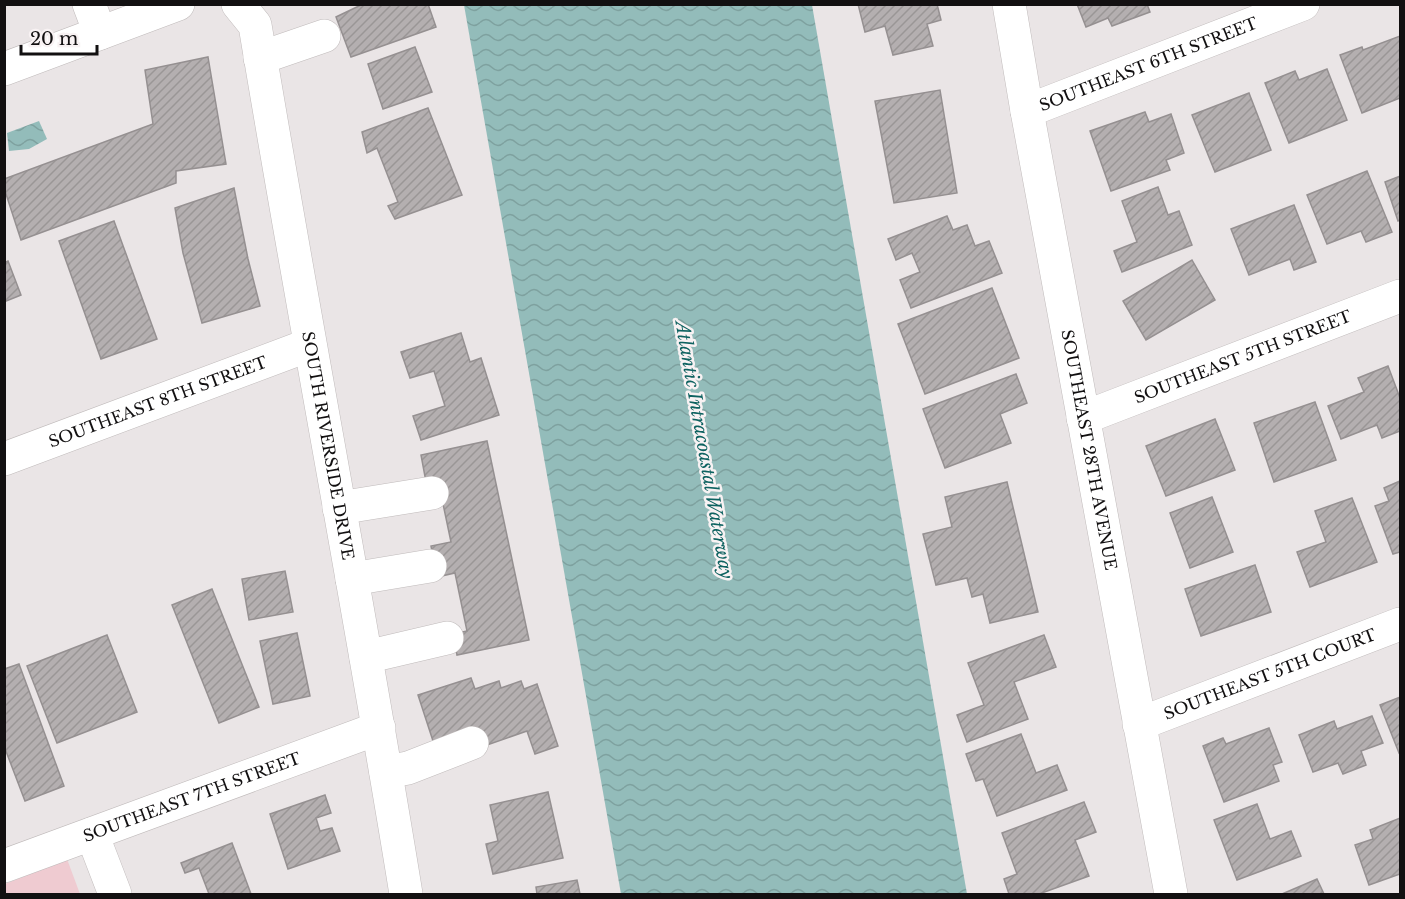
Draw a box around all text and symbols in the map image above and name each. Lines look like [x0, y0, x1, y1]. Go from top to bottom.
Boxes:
street label: SOUTHEAST 6TH STREET [1036, 13, 1260, 115]
scale bar [21, 18, 98, 56]
text: 20 m [30, 28, 78, 50]
street label: SOUTHEAST 5TH STREET [1131, 306, 1354, 407]
water label: Atlantic Intracoastal Waterway [670, 317, 738, 581]
street label: SOUTHEAST 28TH AVENUE [1057, 328, 1121, 572]
street label: SOUTH RIVERSIDE DRIVE [298, 330, 359, 562]
street label: SOUTHEAST 8TH STREET [46, 352, 270, 452]
street label: SOUTHEAST 5TH COURT [1161, 624, 1379, 724]
street label: SOUTHEAST 7TH STREET [80, 748, 303, 846]

